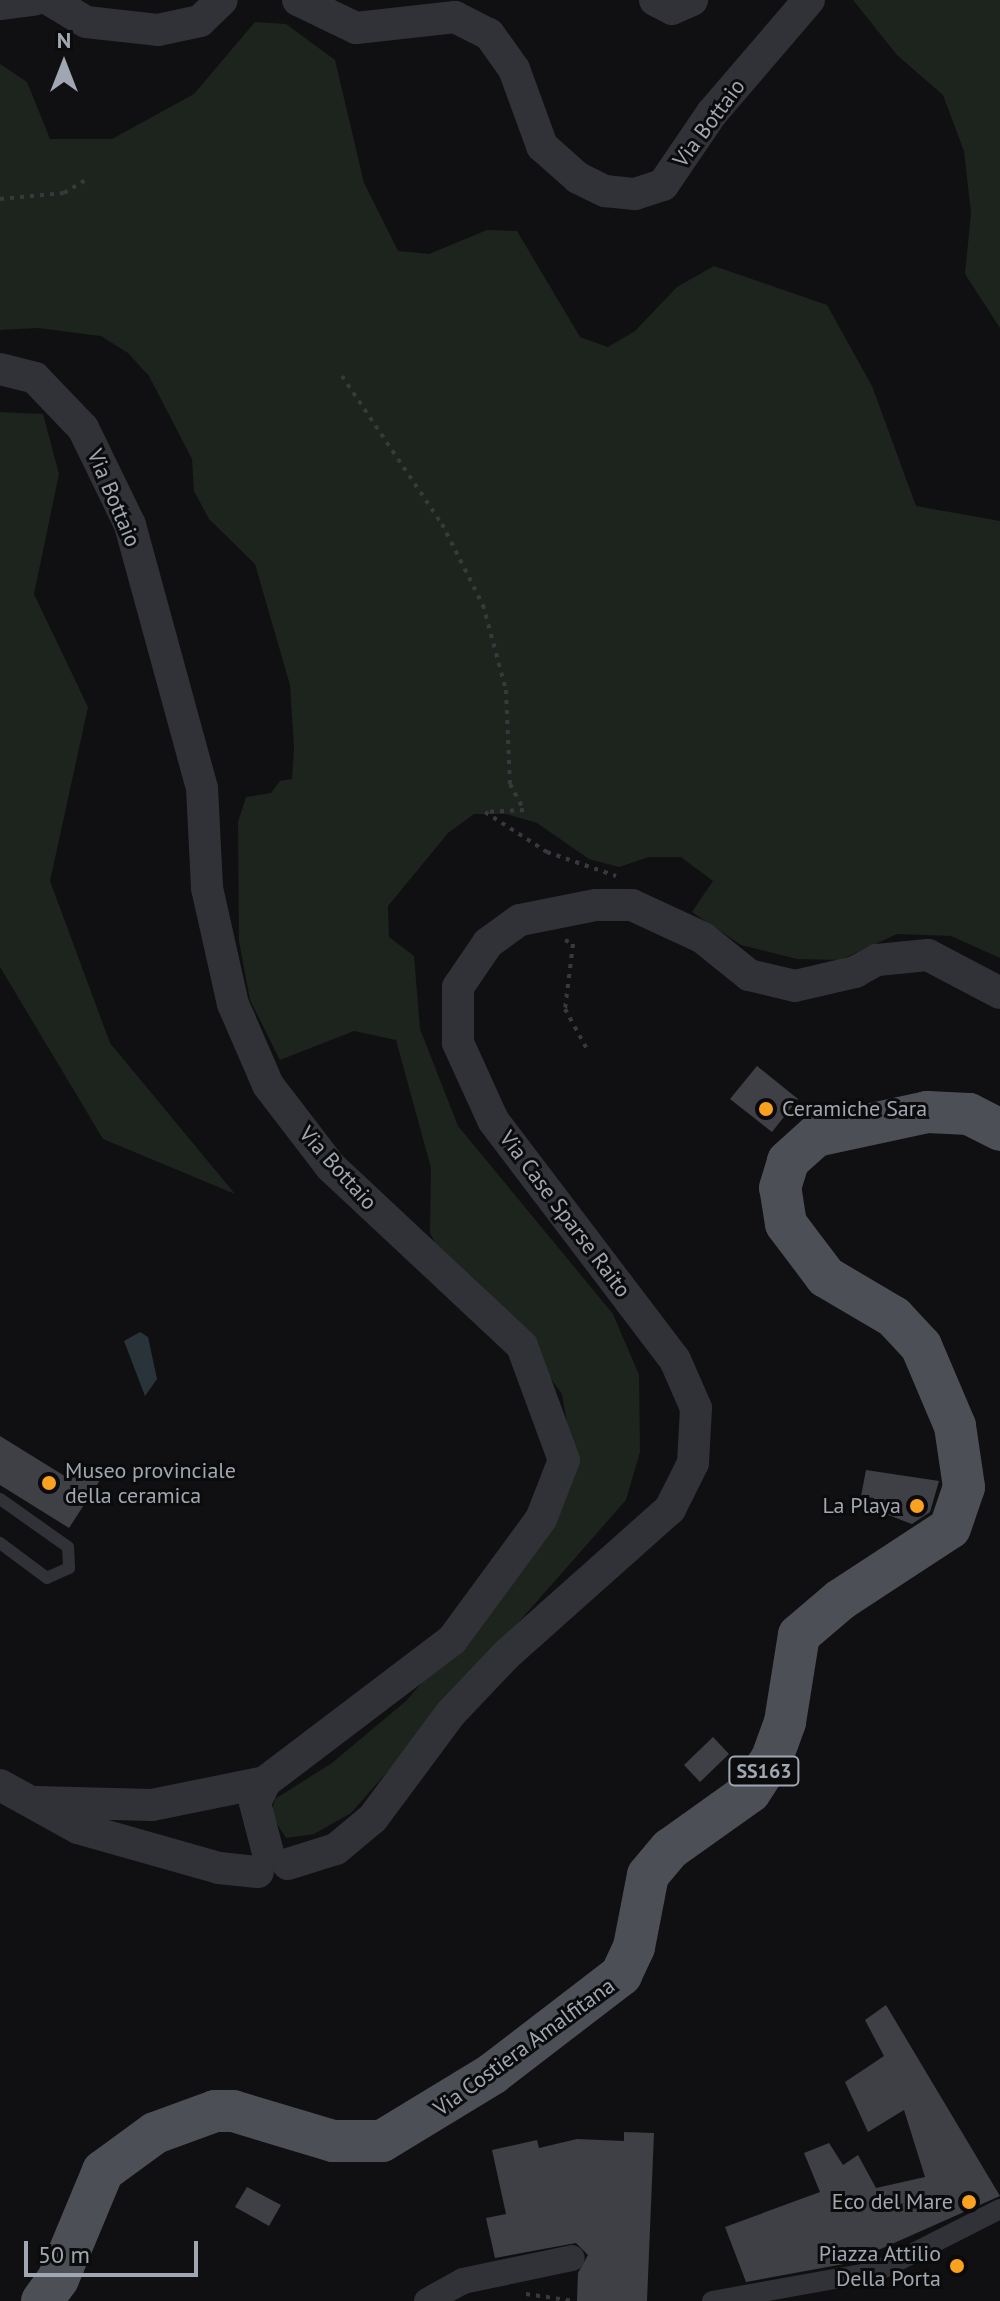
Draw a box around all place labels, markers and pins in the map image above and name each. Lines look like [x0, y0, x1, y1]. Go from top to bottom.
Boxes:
place label: Ceramiche Sara [782, 1096, 927, 1122]
marker: Ceramiche Sara [757, 1100, 775, 1118]
place label: Museo provinciale della ceramica [65, 1457, 236, 1508]
marker: Museo provinciale della ceramica [40, 1474, 58, 1492]
place label: La Playa [822, 1493, 901, 1519]
marker: La Playa [908, 1497, 926, 1515]
place label: Eco del Mare [832, 2189, 953, 2215]
marker: Eco del Mare [960, 2193, 978, 2211]
place label: Piazza Attilio Della Porta [818, 2240, 941, 2292]
marker: Piazza Attilio Della Porta [948, 2257, 966, 2275]

